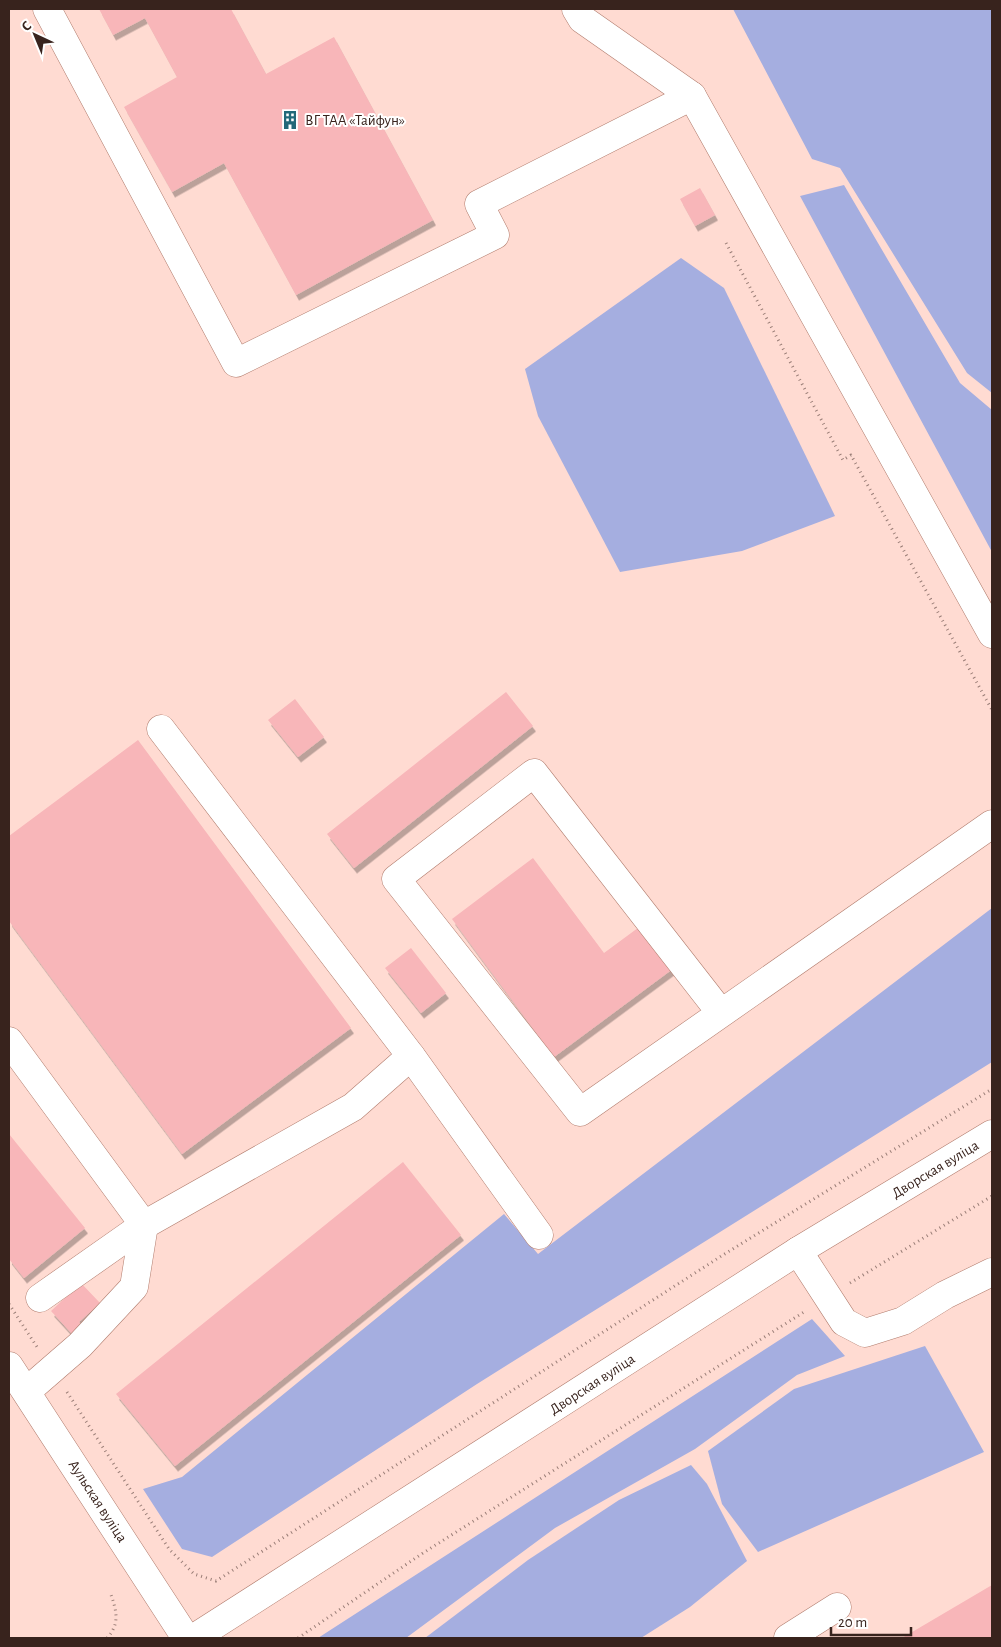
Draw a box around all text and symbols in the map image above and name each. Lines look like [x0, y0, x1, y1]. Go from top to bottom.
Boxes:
north arrow [10, 10, 60, 60]
text: С [19, 18, 34, 34]
building icon: ВГ ТАА «Тайфун» [279, 109, 301, 131]
place label: ВГ ТАА «Тайфун» [305, 113, 405, 128]
street label: Дворская вуліца [889, 1138, 981, 1201]
street label: Дворская вуліца [547, 1351, 638, 1418]
street label: Аульская вуліца [65, 1457, 130, 1545]
scale bar [831, 1604, 911, 1636]
text: 20 m [838, 1615, 867, 1630]

